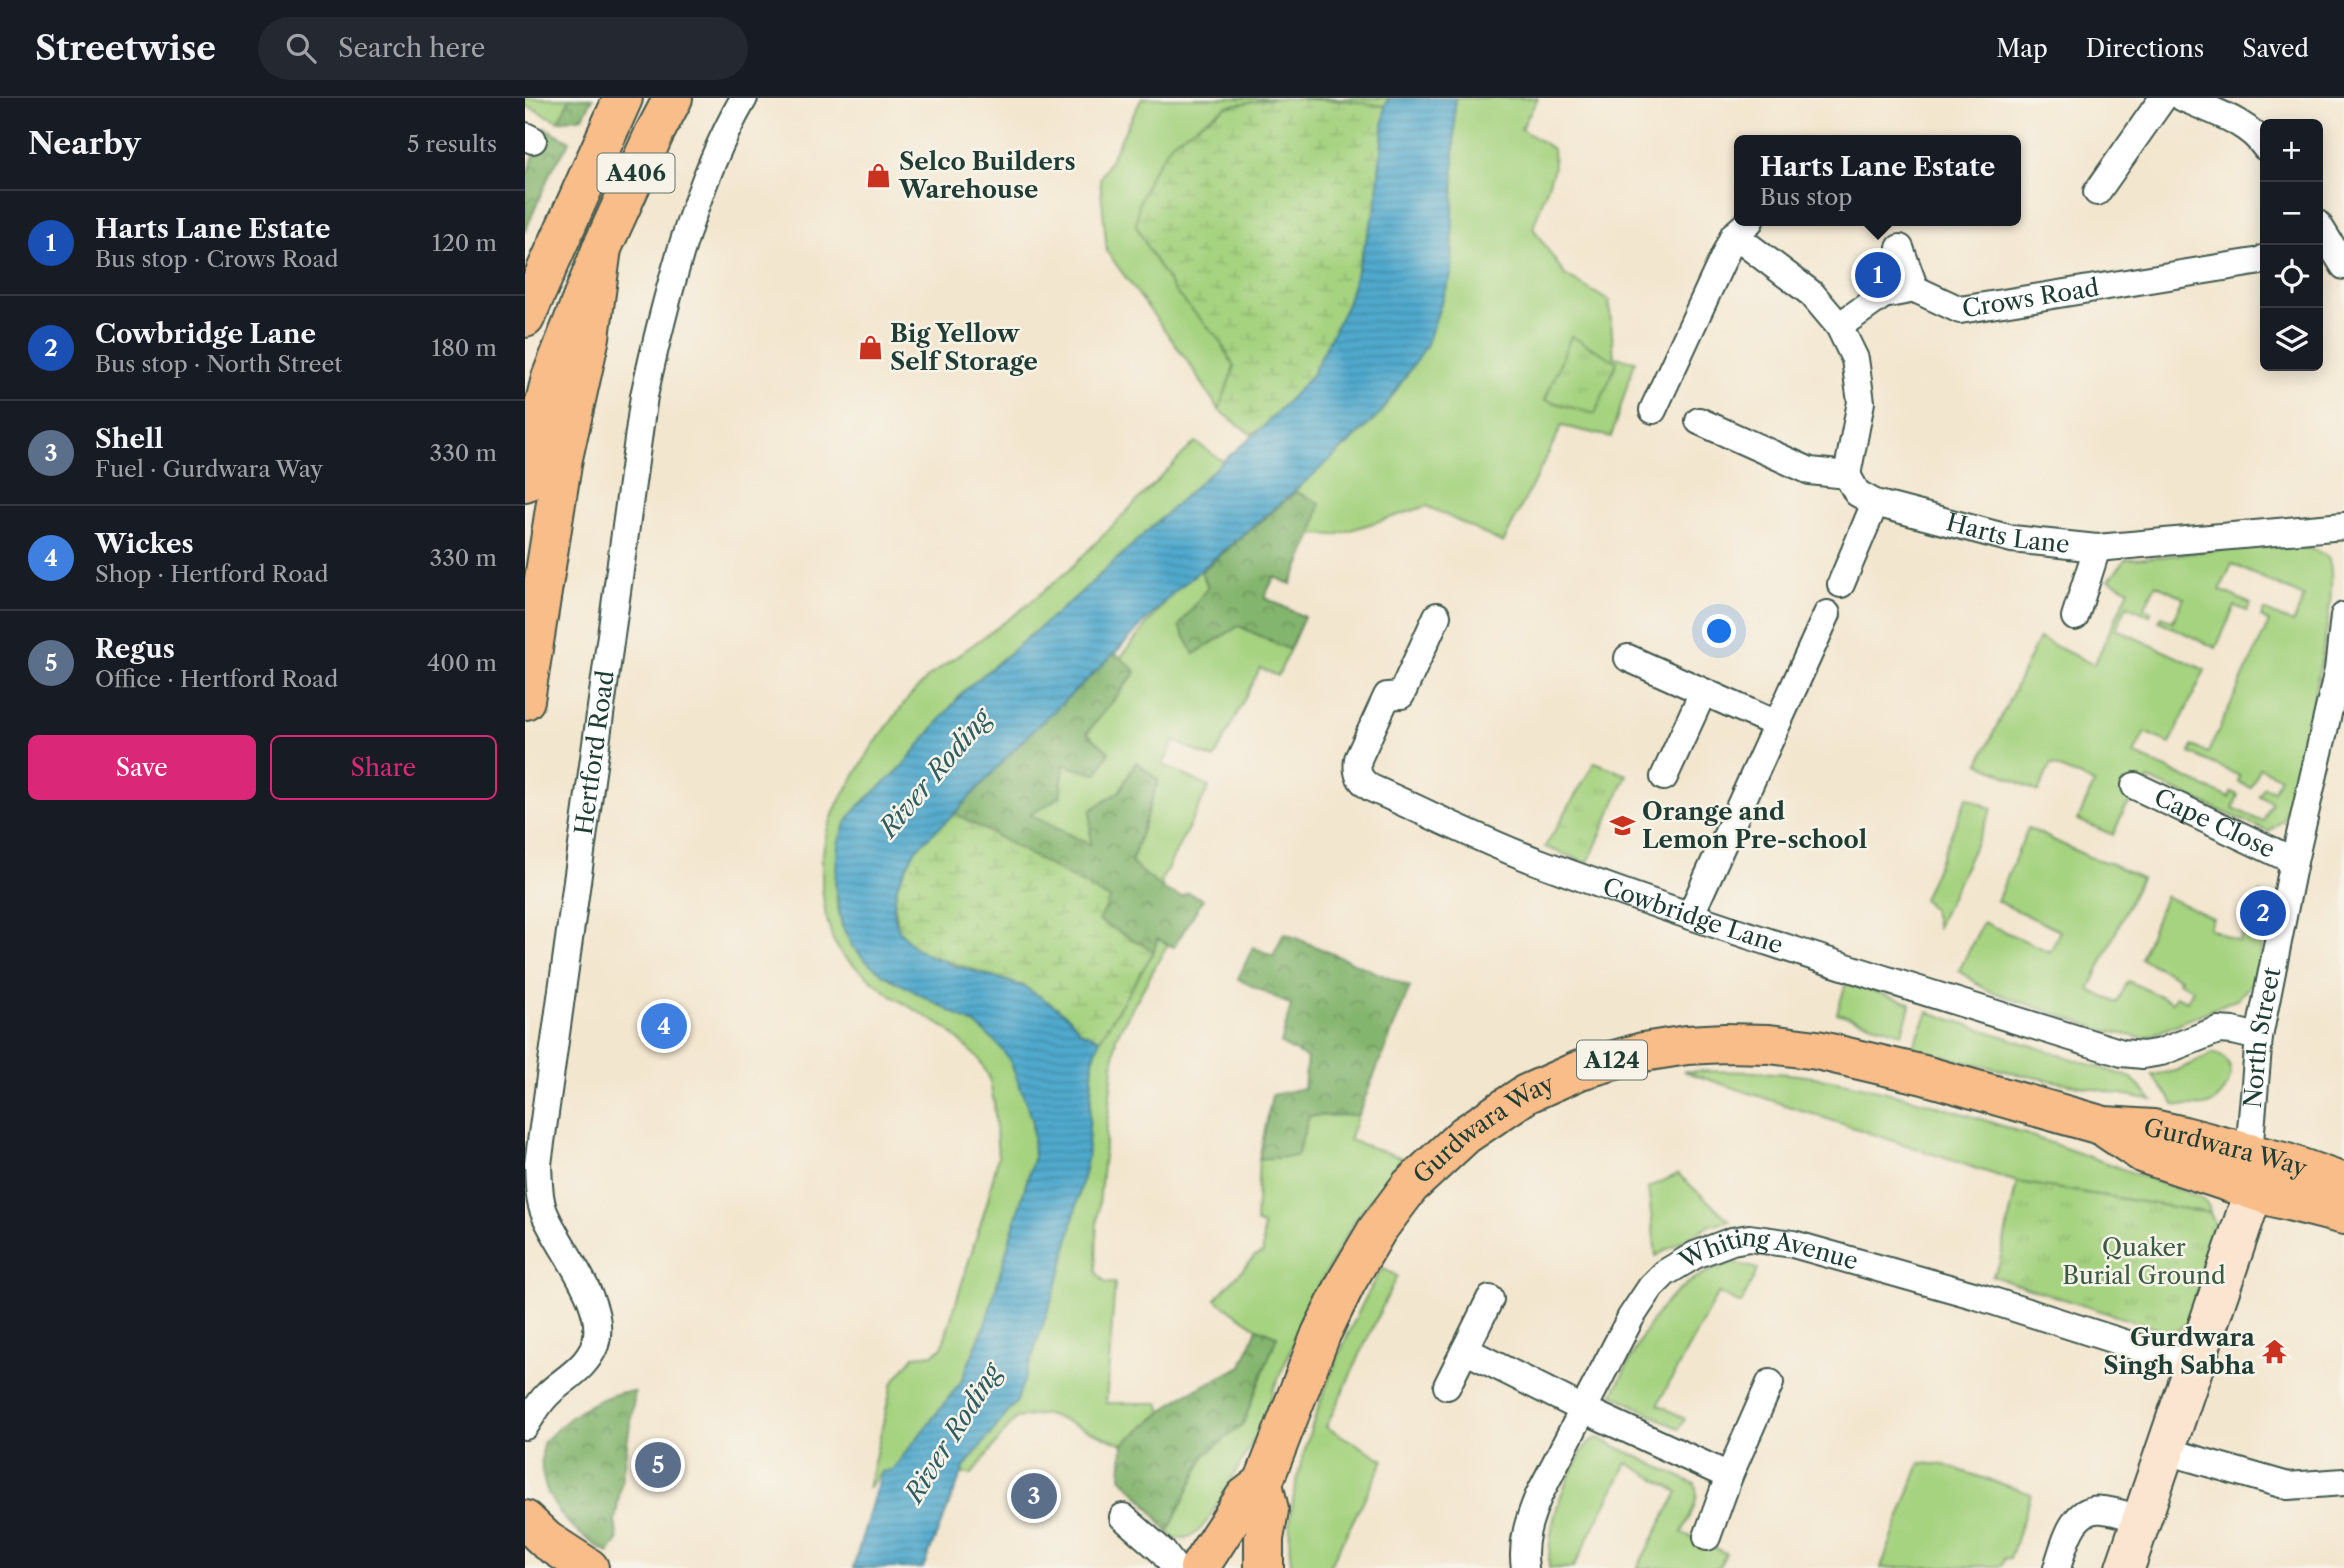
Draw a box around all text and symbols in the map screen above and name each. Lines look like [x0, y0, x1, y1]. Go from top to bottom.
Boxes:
search box [258, 17, 748, 80]
text: Streetwise [35, 28, 216, 69]
icon: search [282, 29, 320, 67]
text: Search here [338, 32, 485, 64]
text: Map [1996, 34, 2048, 63]
text: Directions [2086, 34, 2204, 63]
text: Saved [2242, 34, 2309, 63]
map controls [2260, 119, 2323, 371]
button: + [2260, 119, 2323, 182]
text: Nearby [28, 125, 141, 162]
text: 5 results [407, 130, 497, 158]
popup [1734, 135, 2021, 226]
place label: Selco Builders Warehouse [898, 147, 1076, 204]
text: Harts Lane Estate [1760, 151, 1995, 183]
road number: A406 [597, 153, 675, 192]
shop icon: Selco Builders Warehouse [865, 162, 893, 190]
button: − [2260, 182, 2323, 245]
text: Bus stop [1760, 183, 1852, 211]
text: Harts Lane Estate [95, 213, 330, 245]
text: 1 [46, 229, 56, 257]
text: 120 m [432, 229, 497, 257]
text: Bus stop · Crows Road [95, 245, 339, 273]
button: locate [2260, 245, 2323, 308]
pin: 1 [1855, 249, 1901, 301]
street label: Crows Road [1960, 273, 2101, 323]
button: layers [2260, 308, 2323, 371]
text: Cowbridge Lane [95, 318, 316, 350]
place label: Big Yellow Self Storage [890, 319, 1038, 376]
text: 2 [44, 334, 58, 362]
text: 180 m [432, 334, 497, 362]
shop icon: Big Yellow Self Storage [856, 334, 884, 362]
text: Bus stop · North Street [95, 350, 342, 378]
text: Shell [95, 423, 163, 455]
text: 3 [45, 439, 58, 467]
text: 330 m [430, 439, 497, 467]
text: Fuel · Gurdwara Way [95, 455, 323, 483]
street label: Harts Lane [1943, 507, 2071, 559]
text: Wickes [95, 528, 194, 560]
text: 4 [44, 544, 58, 572]
text: 330 m [430, 544, 497, 572]
text: Shop · Hertford Road [95, 560, 328, 588]
your location [1702, 614, 1736, 648]
text: Regus [95, 633, 175, 665]
text: 5 [45, 649, 57, 677]
text: 400 m [427, 649, 497, 677]
text: Office · Hertford Road [95, 665, 338, 693]
street label: Hertford Road [569, 668, 620, 836]
water label: River Roding [871, 700, 1000, 845]
button: Save [28, 735, 256, 800]
button: Share [270, 735, 497, 800]
street label: Cape Close [2150, 782, 2280, 864]
place label: Orange and Lemon Pre-school [1642, 797, 1867, 854]
school or university icon: Orange and Lemon Pre-school [1608, 812, 1636, 840]
street label: Cowbridge Lane [1599, 872, 1787, 960]
pin: 2 [2240, 887, 2286, 939]
street label: North Street [2238, 964, 2287, 1109]
pin: 4 [641, 1000, 687, 1052]
road number: A124 [1577, 1040, 1647, 1079]
street label: Gurdwara Way [1407, 1068, 1559, 1189]
street label: Gurdwara Way [2141, 1112, 2312, 1183]
text: Whiting Avenue [1673, 1222, 1862, 1276]
park label: Quaker Burial Ground [2062, 1233, 2226, 1290]
street label: Whiting Avenue [1678, 1251, 1862, 1283]
place label: Gurdwara Singh Sabha [2103, 1323, 2256, 1380]
temple icon: Gurdwara Singh Sabha [2261, 1338, 2289, 1366]
water label: River Roding [897, 1355, 1010, 1510]
pin: 5 [635, 1439, 681, 1491]
pin: 3 [1011, 1470, 1057, 1522]

